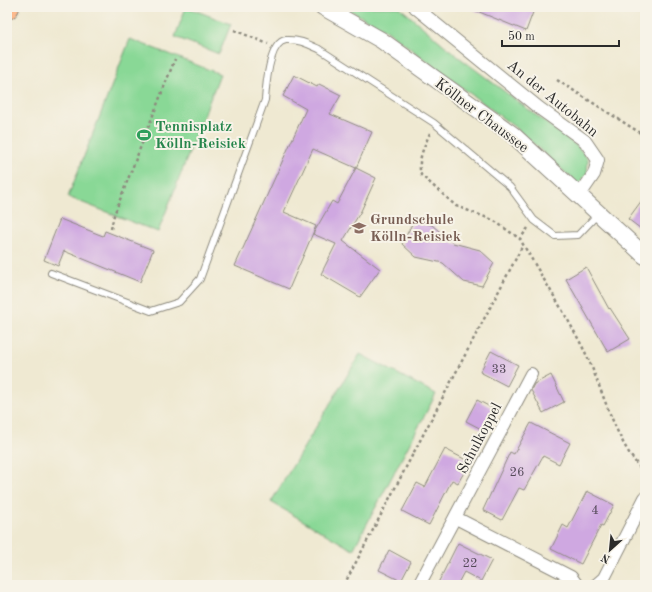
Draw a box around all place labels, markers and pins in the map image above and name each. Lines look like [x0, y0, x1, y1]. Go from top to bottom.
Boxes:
place label: Tennisplatz Kölln-Reisiek [155, 120, 247, 152]
sports icon: Tennisplatz Kölln-Reisiek [136, 127, 152, 143]
place label: Grundschule Kölln-Reisiek [370, 213, 462, 245]
school or university icon: Grundschule Kölln-Reisiek [351, 220, 367, 236]

